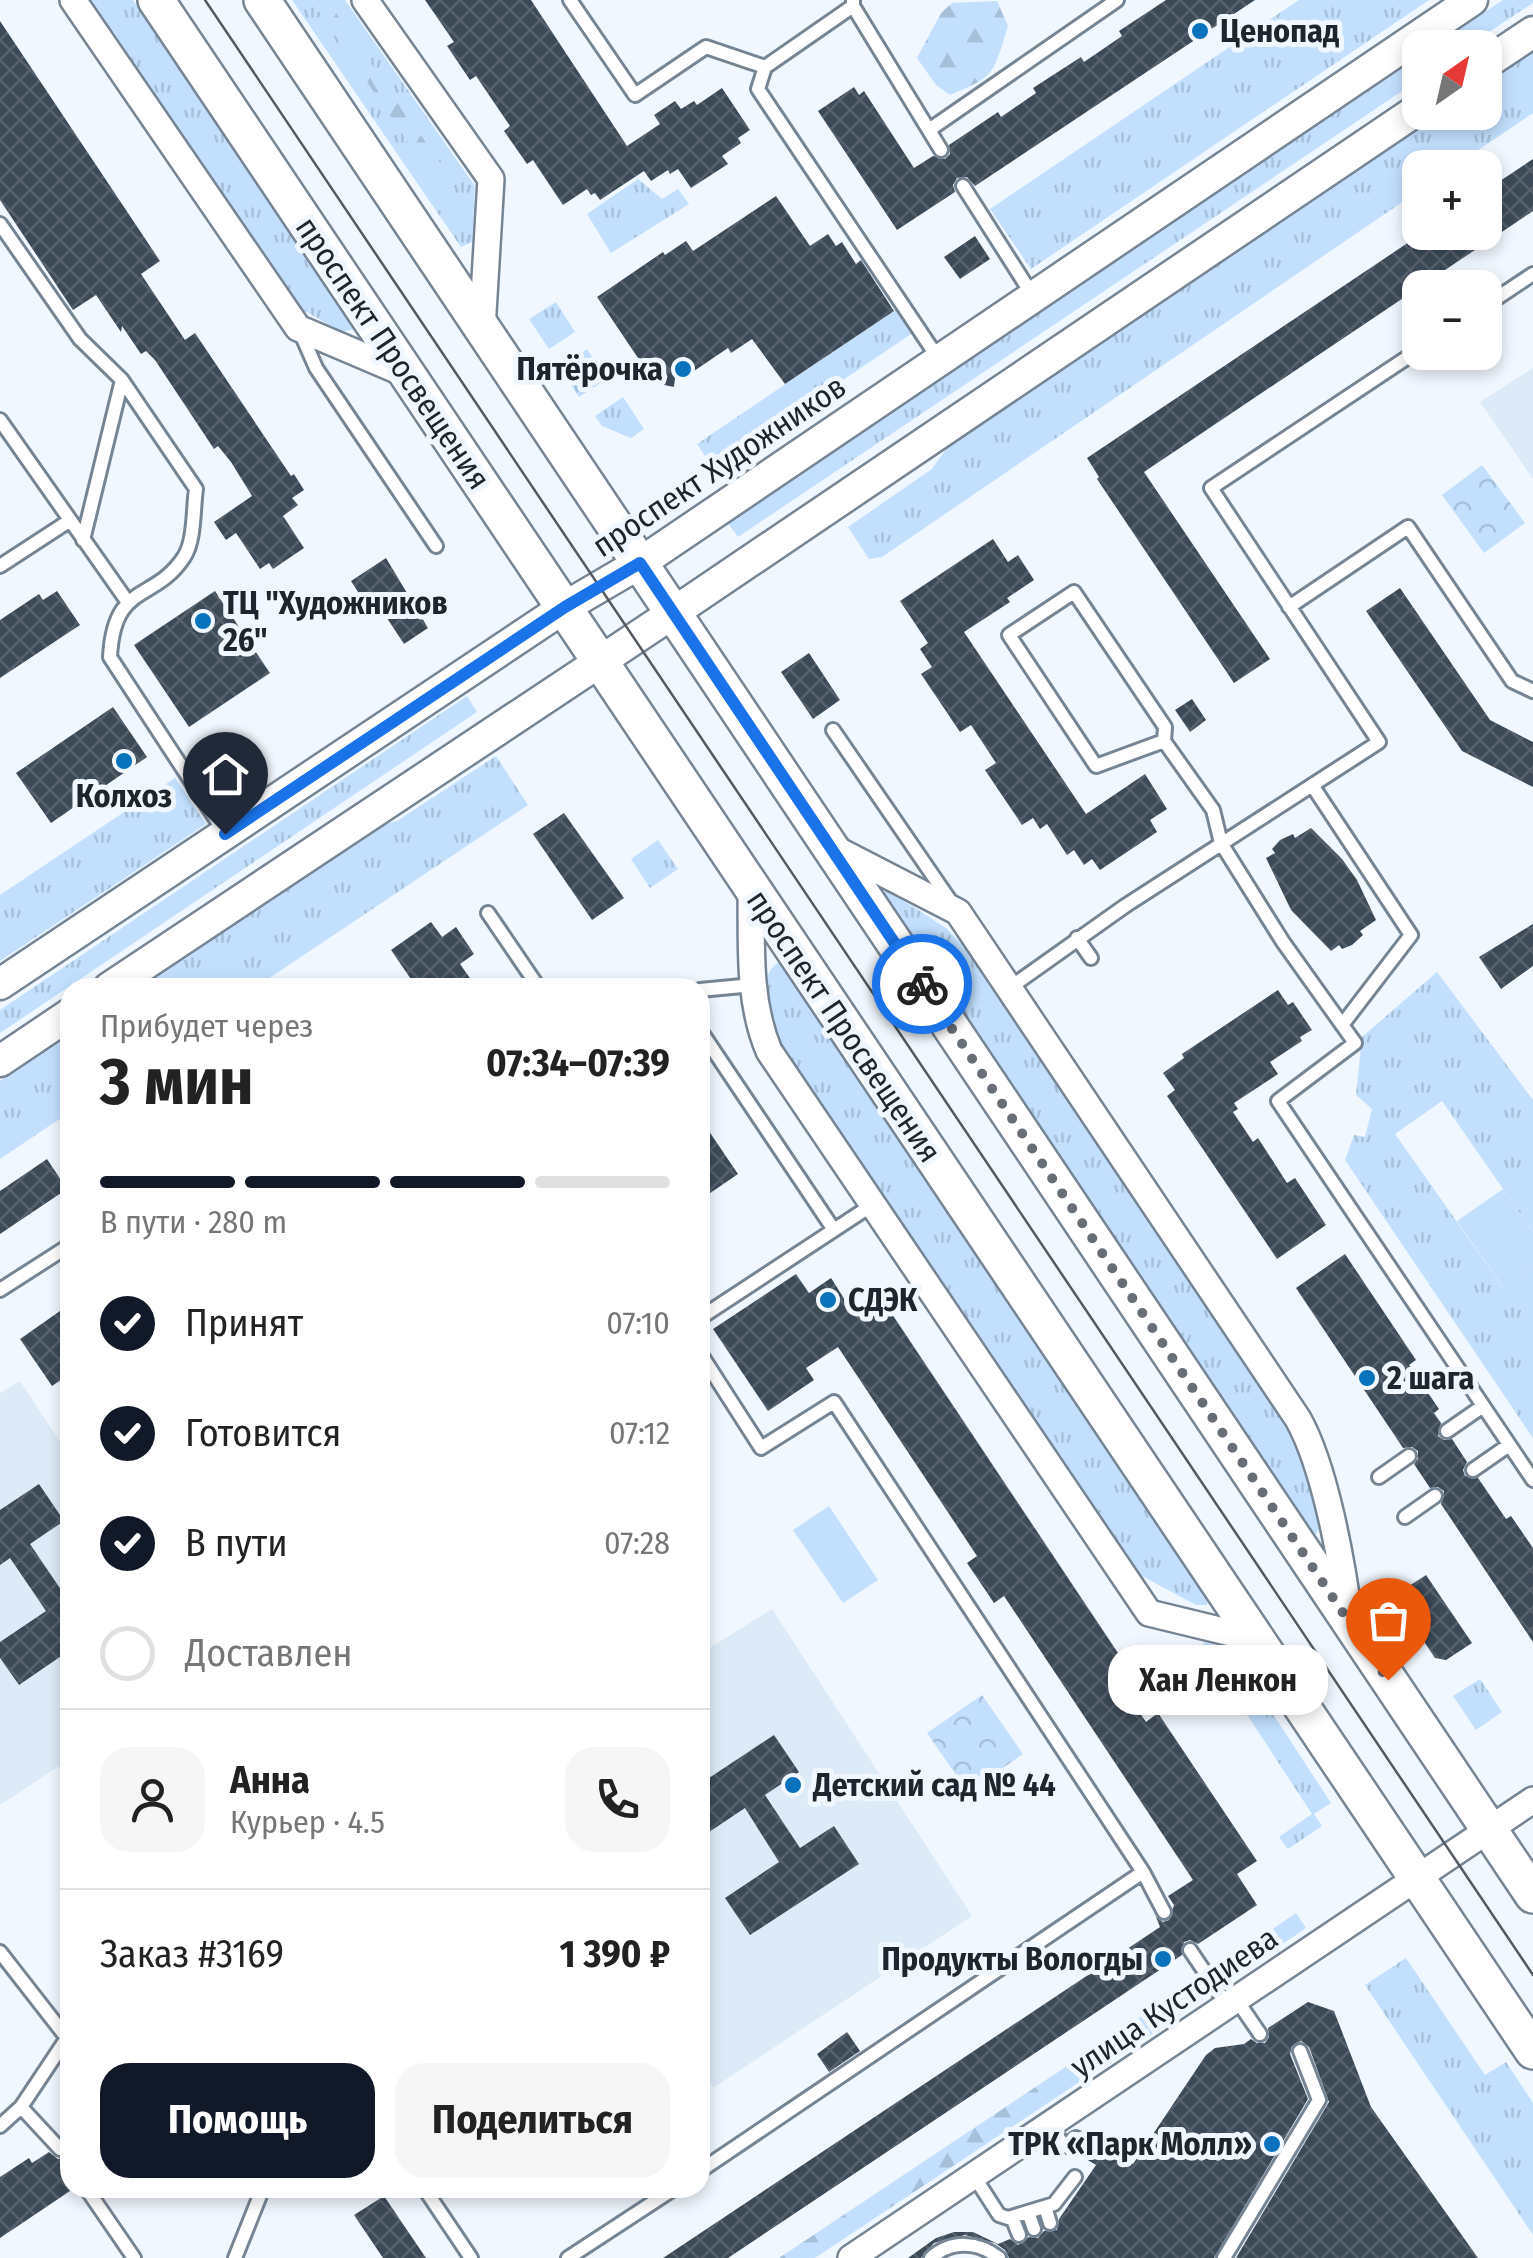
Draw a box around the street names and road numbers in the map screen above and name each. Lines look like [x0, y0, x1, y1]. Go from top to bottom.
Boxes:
street label: проспект Просвещения [288, 210, 498, 496]
street label: проспект Художников [585, 367, 853, 565]
street label: проспект Просвещения [739, 883, 949, 1169]
street label: улица Кустодиева [1063, 1919, 1285, 2085]

